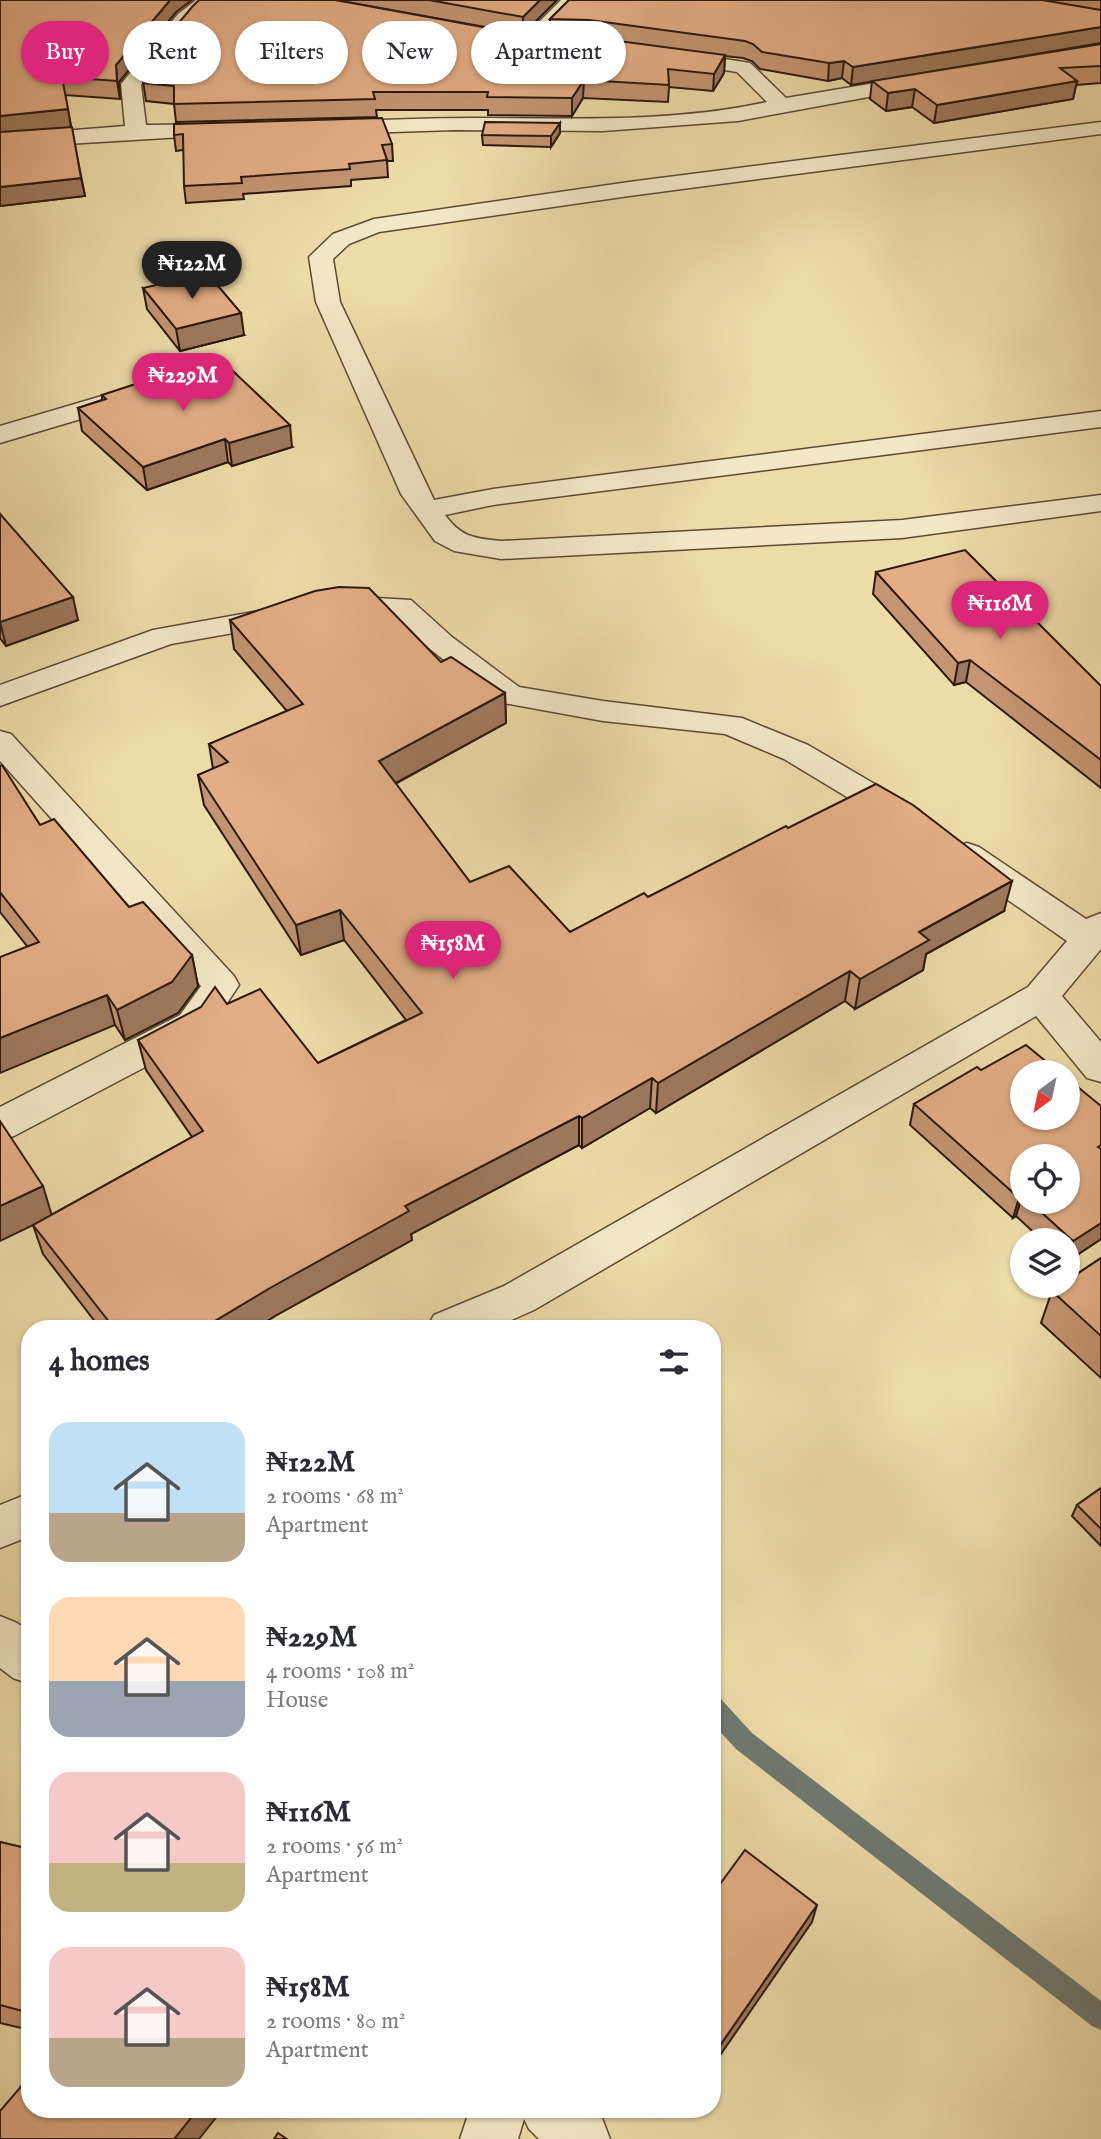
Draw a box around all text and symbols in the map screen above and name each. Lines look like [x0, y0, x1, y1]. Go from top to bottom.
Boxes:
chip: Buy [21, 21, 109, 84]
chip: Rent [123, 21, 221, 84]
chip: Filters [235, 21, 348, 84]
chip: New [362, 21, 457, 84]
chip: Apartment [471, 21, 626, 84]
pin: ₦122M [143, 242, 241, 301]
text: ₦122M [158, 249, 226, 278]
pin: ₦229M [134, 354, 232, 413]
text: ₦229M [148, 361, 218, 390]
pin: ₦116M [951, 582, 1049, 641]
text: ₦116M [967, 589, 1033, 618]
pin: ₦158M [404, 922, 502, 981]
text: ₦158M [421, 929, 485, 958]
north arrow [1010, 1060, 1080, 1130]
map controls [1010, 1060, 1080, 1298]
button: locate [1010, 1144, 1080, 1214]
button: layers [1010, 1228, 1080, 1298]
text: 4 homes [49, 1343, 150, 1381]
icon: filters [655, 1343, 693, 1381]
text: ₦122M [266, 1444, 355, 1482]
icon: home [105, 1450, 189, 1534]
text: 2 rooms · 68 m² [266, 1482, 404, 1511]
text: Apartment [266, 1511, 369, 1540]
text: ₦229M [266, 1619, 357, 1657]
icon: home [105, 1625, 189, 1709]
text: 4 rooms · 108 m² [266, 1657, 414, 1686]
text: House [266, 1686, 328, 1715]
text: ₦116M [266, 1794, 351, 1832]
icon: home [105, 1800, 189, 1884]
text: 2 rooms · 56 m² [266, 1832, 403, 1861]
text: Apartment [266, 1861, 369, 1890]
text: ₦158M [266, 1969, 350, 2007]
icon: home [105, 1975, 189, 2059]
text: 2 rooms · 80 m² [266, 2007, 406, 2036]
text: Apartment [266, 2036, 369, 2065]

